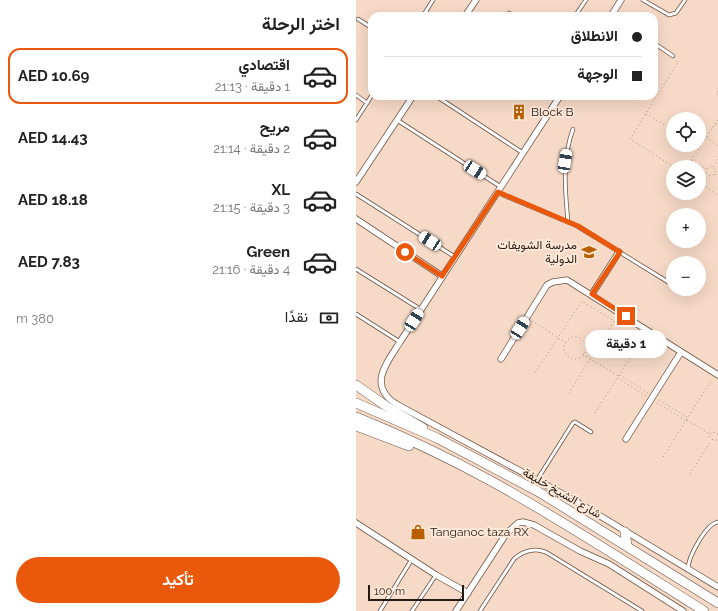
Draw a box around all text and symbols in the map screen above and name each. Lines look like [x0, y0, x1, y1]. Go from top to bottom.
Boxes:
text: اختر الرحلة [262, 13, 340, 34]
text: الانطلاق [571, 27, 618, 45]
text: اقتصادي [238, 56, 290, 74]
icon: car [302, 58, 338, 94]
text: الوجهة [577, 65, 618, 83]
text: AED 10.69 [18, 67, 89, 85]
text: 1 دقيقة · 21:13 [215, 79, 290, 94]
building icon: Block B [510, 103, 528, 121]
place label: Block B [531, 105, 573, 119]
map controls [666, 112, 706, 296]
button: locate [666, 112, 706, 152]
text: مريح [260, 118, 290, 136]
icon: car [302, 120, 338, 156]
text: AED 14.43 [18, 129, 88, 147]
text: 2 دقيقة · 21:14 [213, 141, 290, 156]
car [557, 148, 573, 174]
car [462, 158, 488, 182]
button: layers [666, 160, 706, 200]
text: XL [272, 181, 290, 199]
icon: car [302, 182, 338, 218]
text: AED 18.18 [18, 191, 88, 209]
text: 3 دقيقة · 21:15 [213, 200, 290, 215]
button: + [666, 208, 706, 248]
car [417, 229, 443, 253]
place label: مدرسة الشويفات الدولية [497, 238, 577, 267]
text: Green [246, 243, 290, 261]
route start [396, 243, 414, 261]
school or university icon: مدرسة الشويفات الدولية [580, 243, 598, 261]
icon: car [302, 244, 338, 280]
text: AED 7.83 [18, 253, 80, 271]
button: − [666, 256, 706, 296]
text: 4 دقيقة · 21:16 [212, 262, 290, 277]
icon: cash [318, 307, 340, 329]
car [403, 307, 425, 333]
route end [617, 307, 635, 325]
text: نقدًا [285, 308, 308, 326]
text: 380 m [16, 311, 54, 326]
car [509, 315, 531, 341]
callout: 1 دقيقة [585, 330, 667, 358]
text: 1 دقيقة [606, 336, 646, 351]
street label: شارع الشيخ خليفة [519, 465, 604, 523]
shop icon: Tanganoc taza RX [409, 523, 427, 541]
place label: Tanganoc taza RX [430, 525, 529, 539]
button: تأكيد [16, 557, 340, 603]
scale bar [368, 583, 464, 602]
text: 100 m [374, 585, 405, 598]

